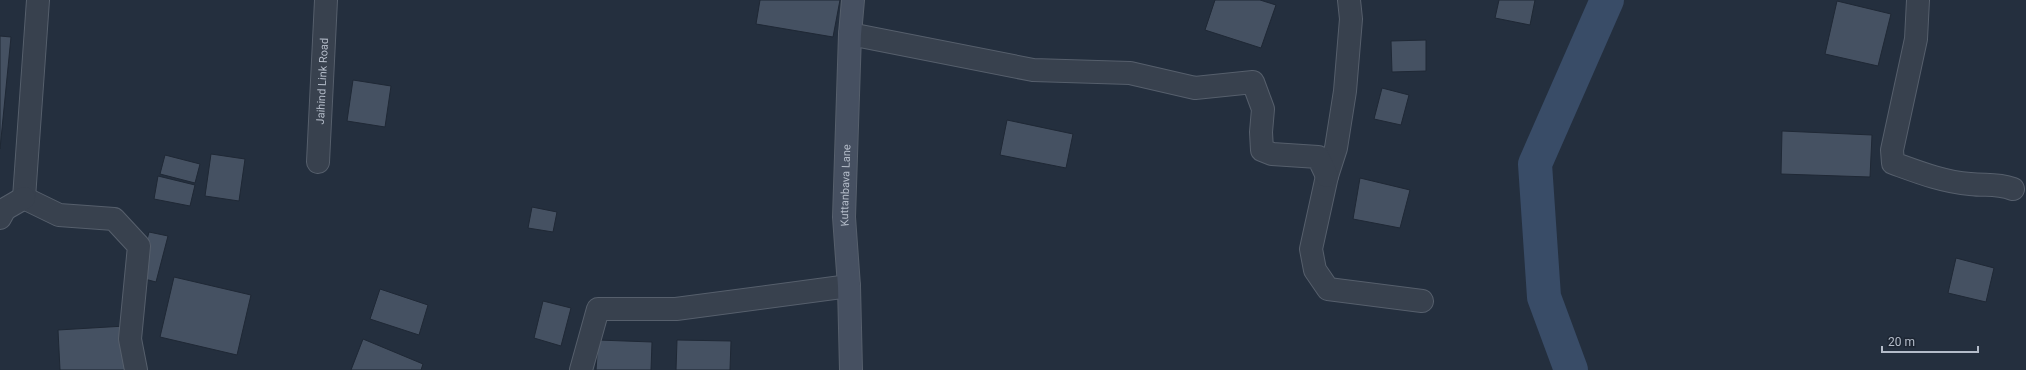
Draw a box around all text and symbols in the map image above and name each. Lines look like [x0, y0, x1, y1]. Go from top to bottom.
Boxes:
street label: Jaihind Link Road [314, 37, 331, 125]
street label: Kuttanbava Lane [838, 144, 853, 227]
scale bar [1882, 328, 1978, 354]
text: 20 m [1888, 335, 1915, 349]

